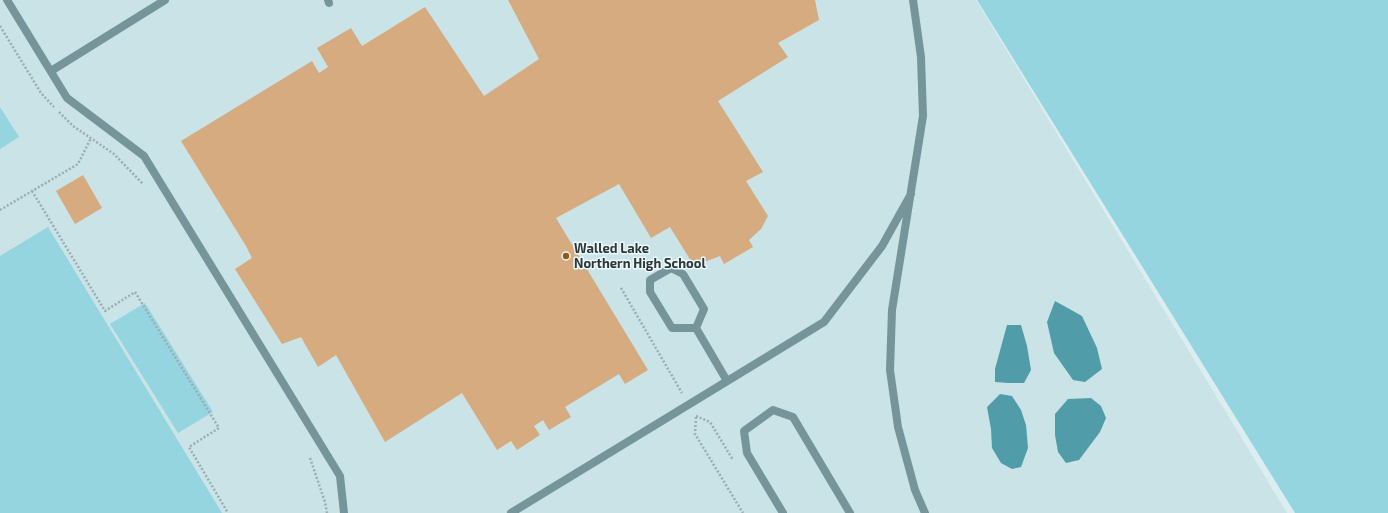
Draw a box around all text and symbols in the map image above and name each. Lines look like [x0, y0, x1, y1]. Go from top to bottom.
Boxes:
place label: Walled Lake Northern High School [574, 241, 706, 272]
marker: Walled Lake Northern High School [561, 251, 571, 261]

